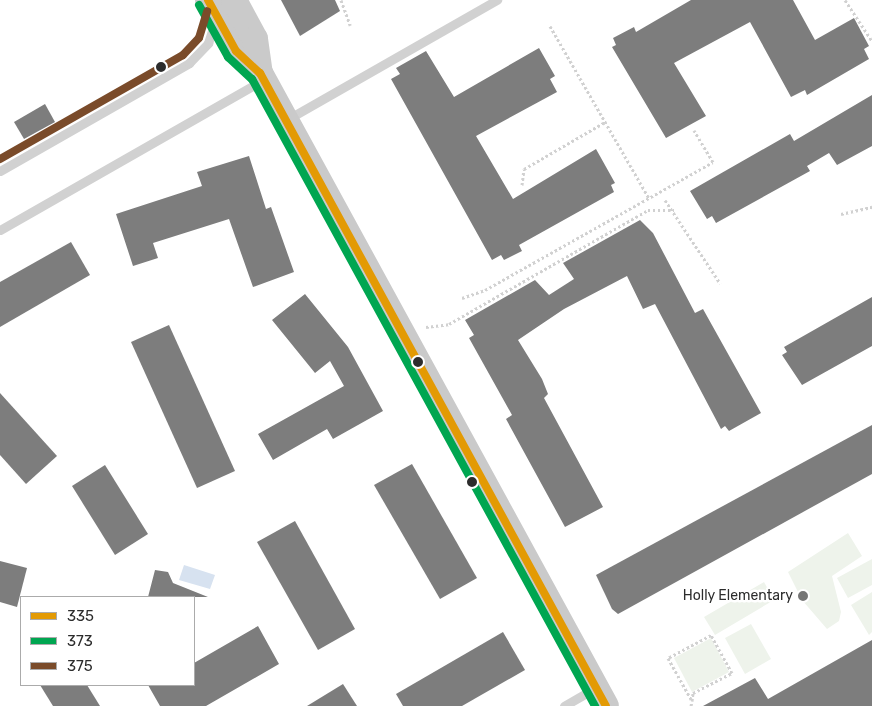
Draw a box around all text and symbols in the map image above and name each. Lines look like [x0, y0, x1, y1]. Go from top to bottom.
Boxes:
unlabelled marker [156, 62, 166, 72]
unlabelled marker [413, 357, 423, 367]
unlabelled marker [467, 477, 477, 487]
place label: Holly Elementary [682, 588, 793, 604]
marker: Holly Elementary [797, 590, 809, 602]
legend [20, 596, 195, 686]
text: 335 [67, 607, 94, 625]
text: 373 [67, 632, 93, 650]
text: 375 [67, 657, 93, 675]

